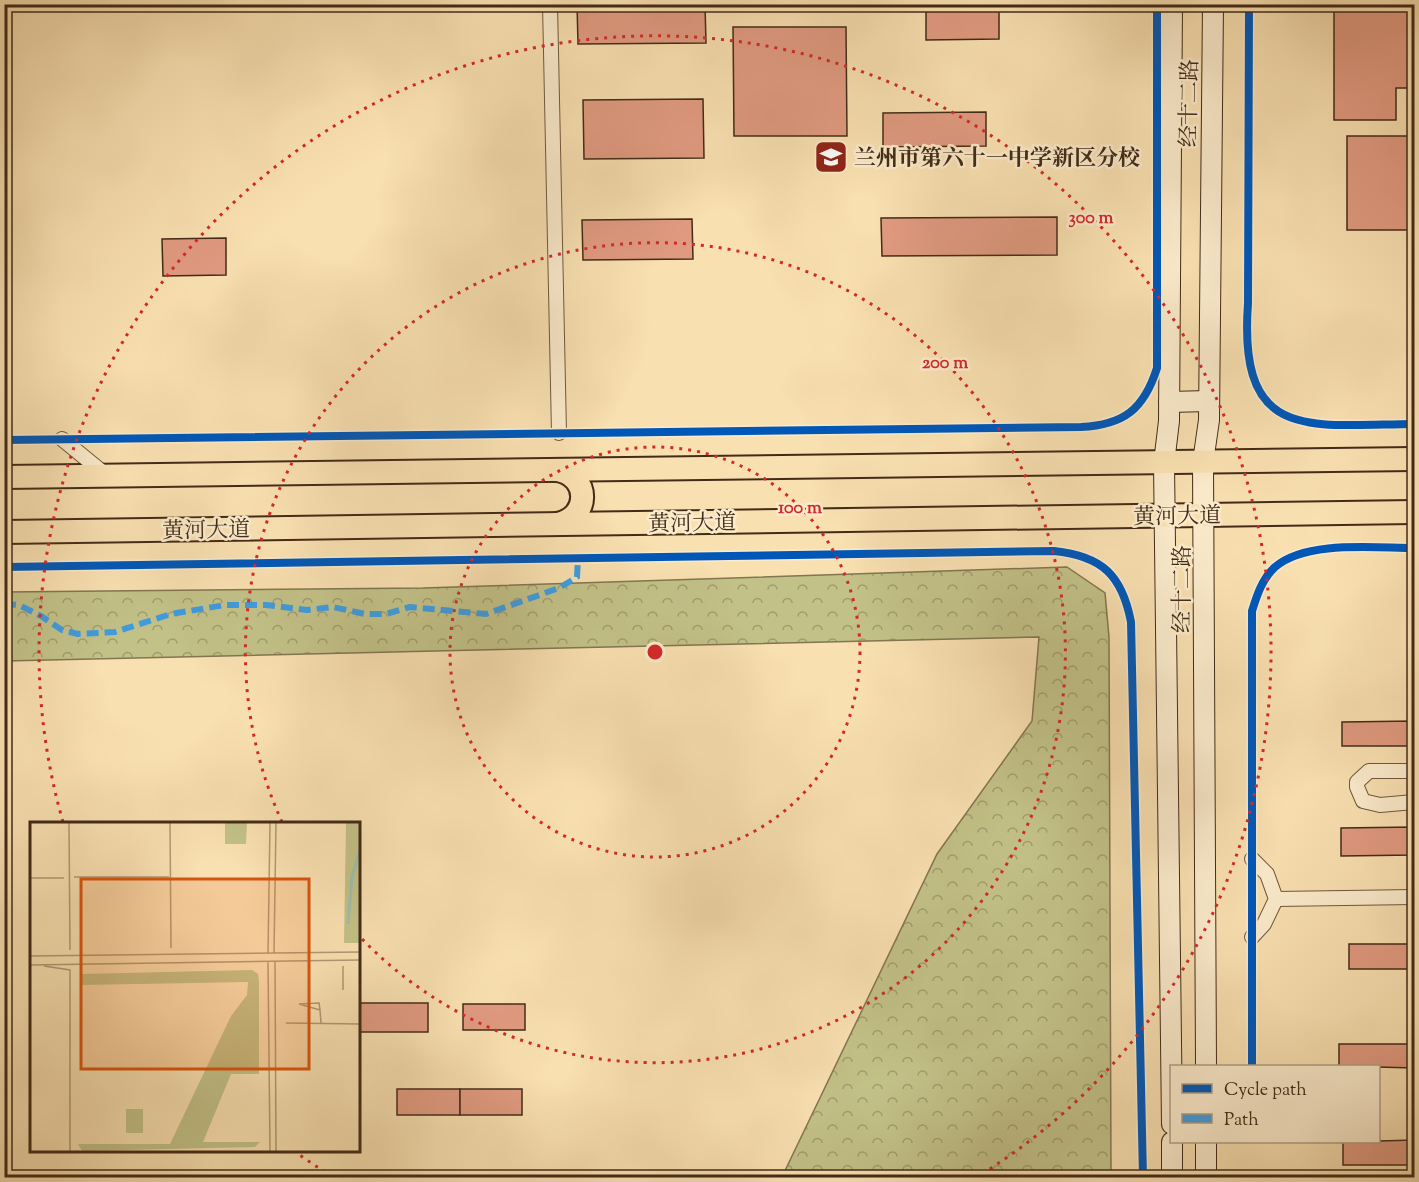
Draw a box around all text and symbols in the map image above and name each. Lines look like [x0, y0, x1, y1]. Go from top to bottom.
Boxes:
street label: 经十二路 [1174, 59, 1208, 147]
school or university icon: 兰州市第六十一中学新区分校 [813, 139, 849, 175]
place label: 兰州市第六十一中学新区分校 [854, 144, 1140, 176]
text: 300 m [1069, 206, 1114, 232]
text: 200 m [922, 351, 968, 377]
text: 100 m [778, 496, 822, 522]
street label: 黄河大道 [1133, 501, 1221, 535]
street label: 黄河大道 [648, 508, 736, 542]
street label: 黄河大道 [162, 515, 250, 549]
street label: 经十二路 [1168, 545, 1200, 633]
centre of rings [645, 642, 665, 662]
inset map [30, 822, 360, 1152]
legend [1170, 1065, 1380, 1143]
text: Cycle path [1224, 1078, 1307, 1104]
text: Path [1224, 1108, 1259, 1134]

